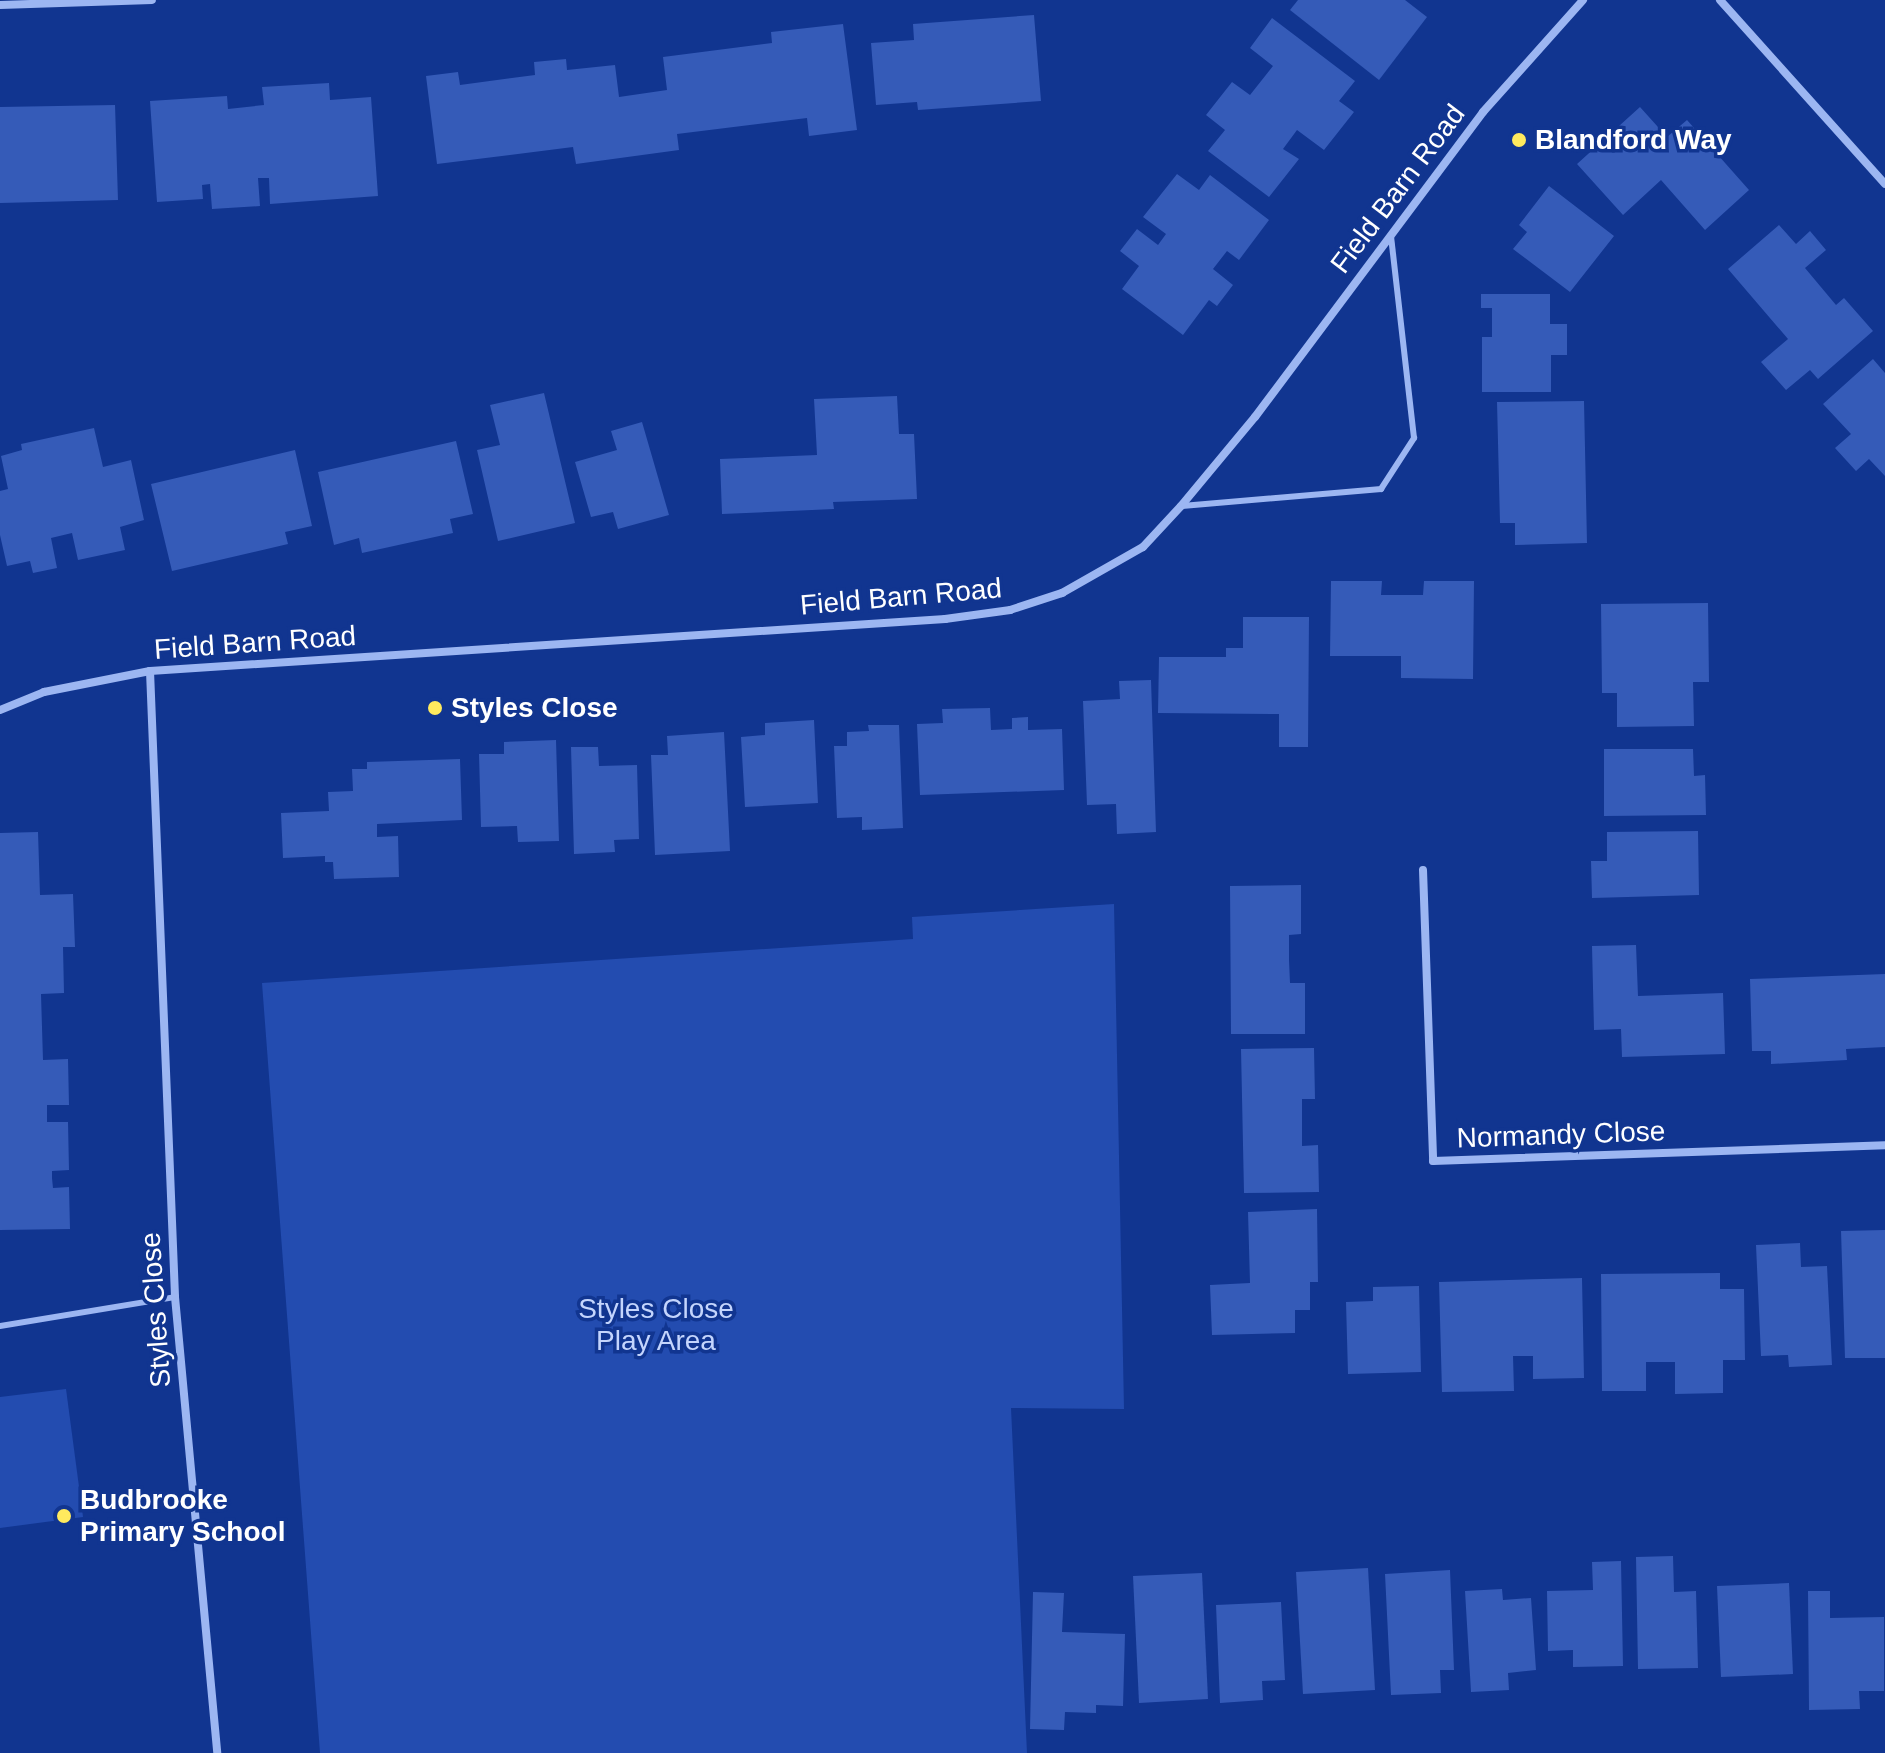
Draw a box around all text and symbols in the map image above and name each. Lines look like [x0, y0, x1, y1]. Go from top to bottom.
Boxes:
street label: Field Barn Road [1324, 98, 1472, 280]
place label: Blandford Way [1535, 123, 1732, 157]
marker: Blandford Way [1510, 131, 1528, 149]
street label: Field Barn Road [799, 571, 1003, 623]
street label: Field Barn Road [153, 619, 357, 667]
place label: Styles Close [451, 691, 618, 725]
marker: Styles Close [426, 699, 444, 717]
street label: Normandy Close [1456, 1115, 1666, 1155]
street label: Styles Close [134, 1231, 178, 1389]
park label: Styles Close Play Area [578, 1292, 734, 1358]
place label: Budbrooke Primary School [80, 1483, 285, 1549]
marker: Budbrooke Primary School [55, 1507, 73, 1525]

